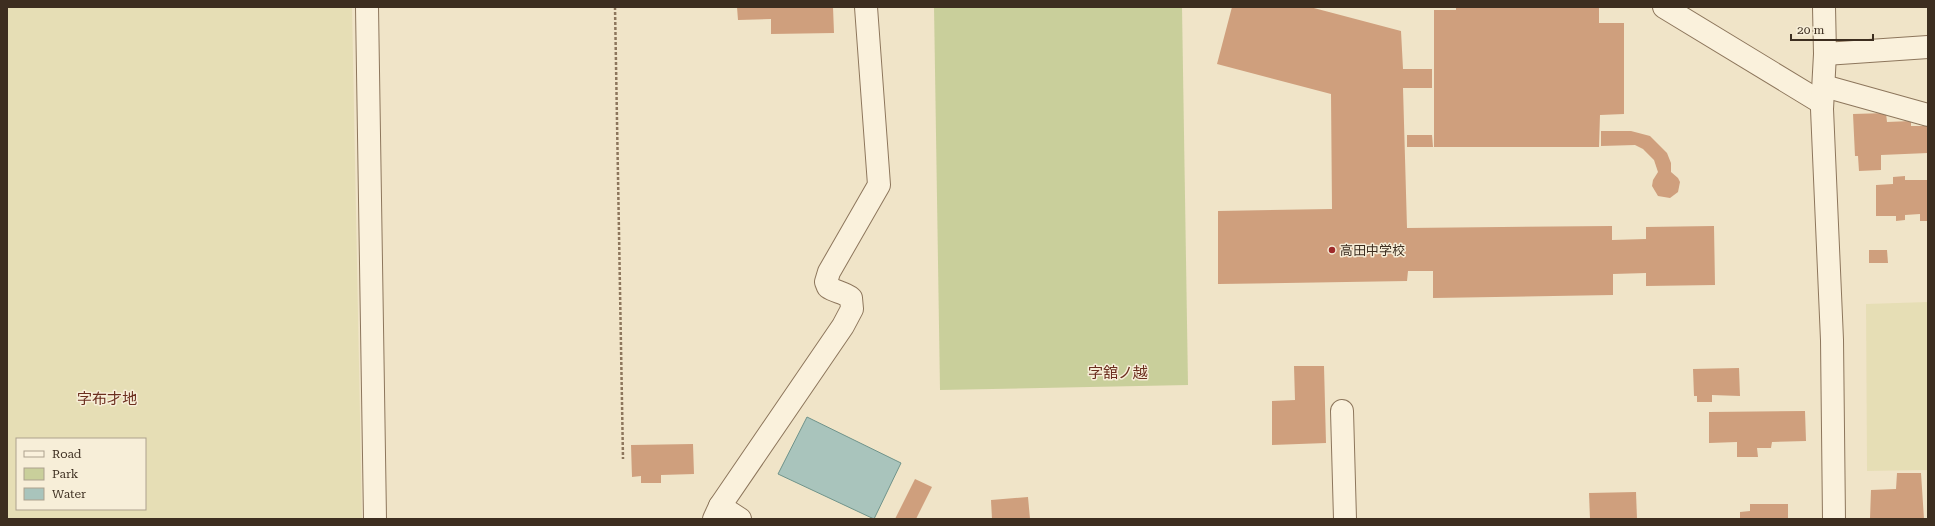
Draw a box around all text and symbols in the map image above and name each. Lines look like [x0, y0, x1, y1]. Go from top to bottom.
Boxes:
scale bar [1791, 16, 1873, 42]
text: 20 m [1797, 23, 1824, 37]
place label: 高田中学校 [1340, 243, 1405, 258]
marker: 高田中学校 [1327, 245, 1337, 255]
district label: 字舘ノ越 [1088, 364, 1148, 382]
district label: 字布才地 [77, 390, 137, 408]
legend [16, 438, 146, 510]
text: Road [52, 447, 82, 461]
text: Park [52, 467, 79, 481]
text: Water [52, 487, 86, 501]

